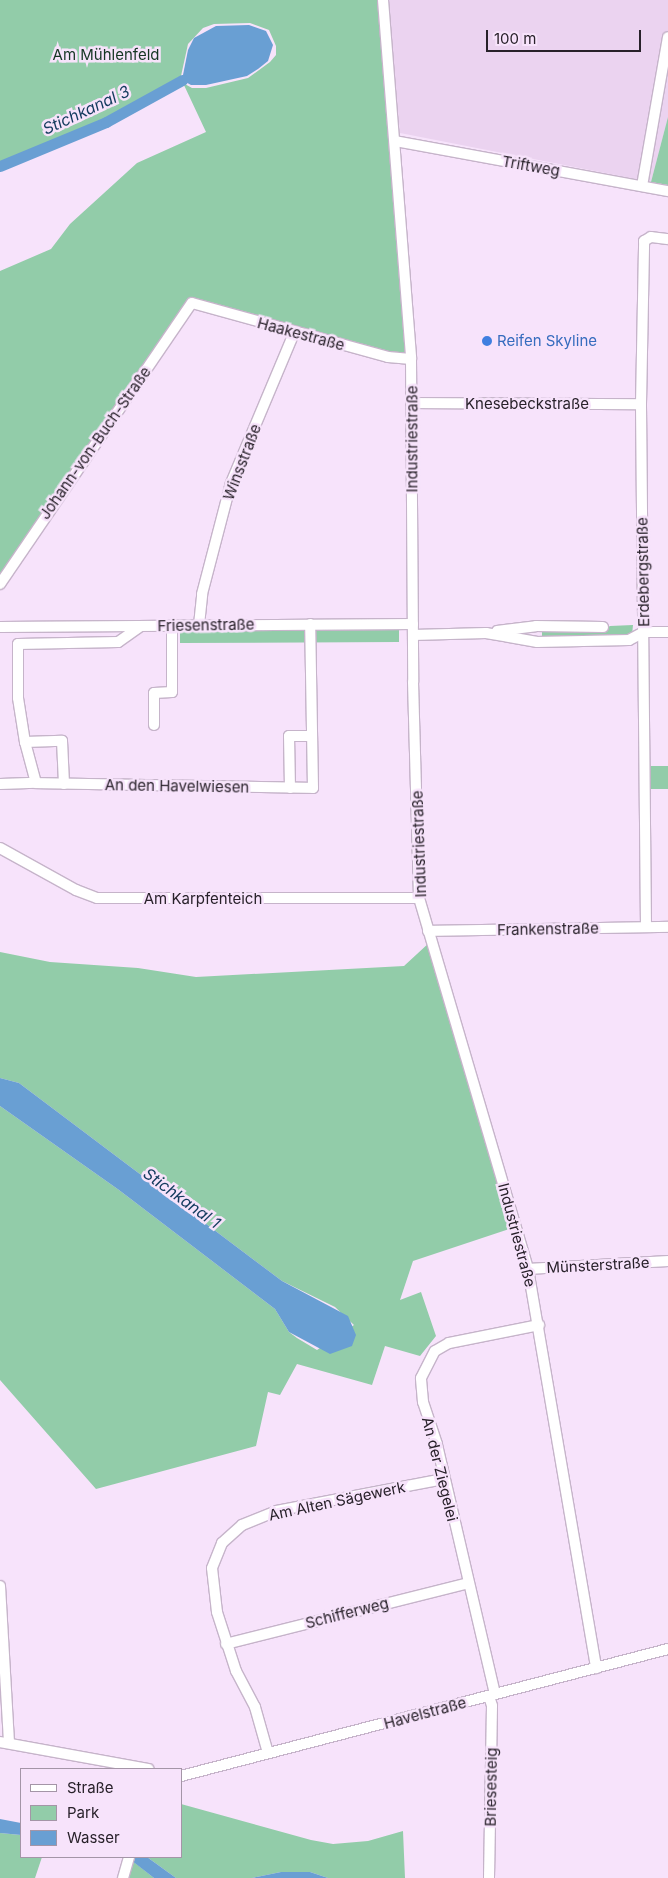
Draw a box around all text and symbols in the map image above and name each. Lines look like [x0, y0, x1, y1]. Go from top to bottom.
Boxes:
scale bar [488, 20, 643, 52]
text: 100 m [494, 29, 536, 48]
park label: Am Mühlenfeld [53, 46, 159, 64]
water label: Stichkanal 3 [39, 81, 133, 139]
street label: Triftweg [501, 152, 561, 180]
street label: Haakestraße [255, 314, 347, 354]
place label: Reifen Skyline [497, 332, 597, 350]
marker: Reifen Skyline [481, 335, 493, 347]
street label: Johann-von-Buch-Straße [35, 363, 155, 523]
street label: Industriestraße [403, 386, 421, 492]
street label: Knesebeckstraße [465, 395, 589, 413]
street label: Winsstraße [219, 421, 265, 503]
street label: Erdebergstraße [633, 517, 653, 627]
street label: Friesenstraße [157, 615, 255, 635]
street label: An den Havelwiesen [105, 776, 249, 796]
street label: Industriestraße [408, 790, 430, 898]
street label: Am Karpfenteich [144, 890, 262, 908]
street label: Frankenstraße [497, 919, 599, 939]
water label: Stichkanal 1 [140, 1164, 224, 1232]
street label: Industriestraße [494, 1181, 540, 1289]
street label: Münsterstraße [546, 1253, 650, 1277]
street label: An der Ziegelei [418, 1415, 462, 1523]
street label: Am Alten Sägewerk [267, 1478, 407, 1524]
street label: Schifferweg [303, 1594, 391, 1632]
street label: Havelstraße [382, 1693, 468, 1733]
street label: Briesesteig [481, 1747, 501, 1827]
legend [20, 1768, 182, 1858]
text: Straße [67, 1778, 114, 1797]
text: Park [67, 1803, 99, 1822]
text: Wasser [67, 1828, 120, 1847]

